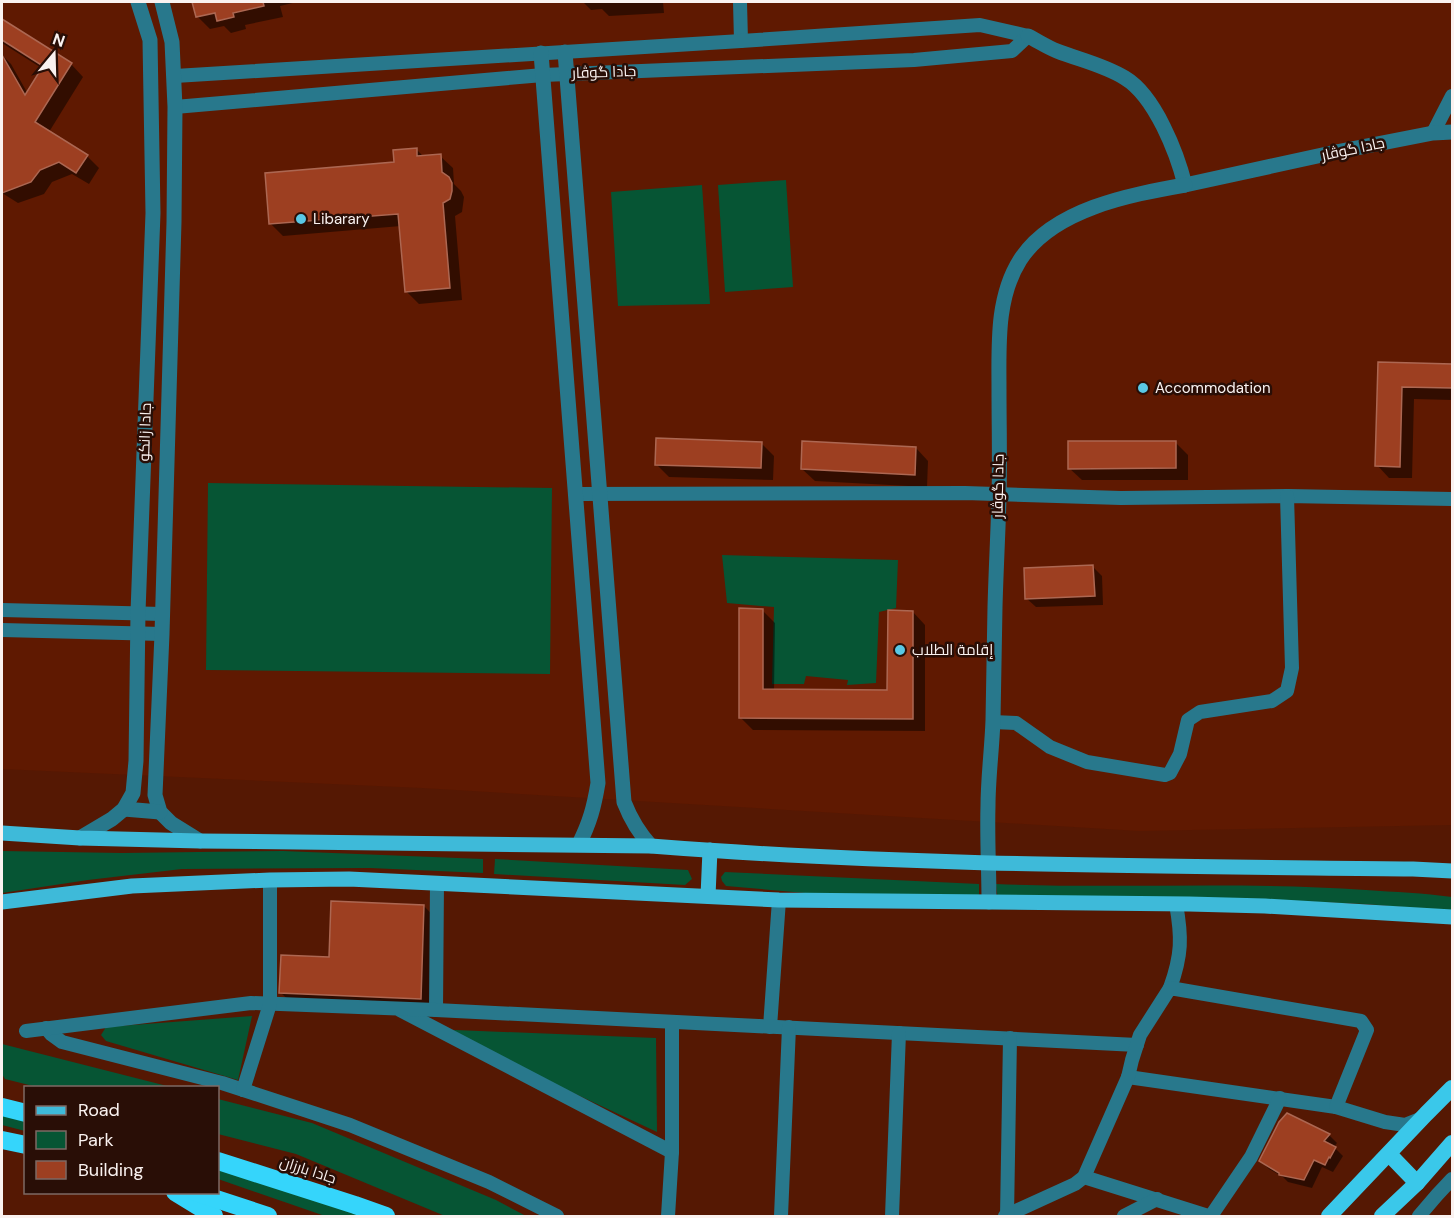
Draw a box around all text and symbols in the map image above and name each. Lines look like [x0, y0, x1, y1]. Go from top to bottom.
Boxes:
north arrow [24, 24, 84, 84]
text: N [50, 28, 68, 52]
street label: جادا گوڤار [571, 61, 636, 83]
street label: جادا گوڤار [1318, 133, 1387, 166]
place label: Libarary [313, 209, 370, 229]
marker: Libarary [294, 212, 308, 226]
place label: Accommodation [1155, 378, 1271, 398]
marker: Accommodation [1136, 381, 1150, 395]
street label: جادا زانکو [134, 402, 156, 462]
street label: جادا گوڤار [987, 454, 1009, 519]
place label: إقامة الطلاب [912, 640, 993, 660]
marker: إقامة الطلاب [893, 643, 907, 657]
legend [24, 1086, 219, 1194]
text: Road [78, 1098, 120, 1122]
text: Park [78, 1128, 114, 1152]
street label: جادا بارزان [277, 1151, 339, 1189]
text: Building [78, 1158, 143, 1182]

